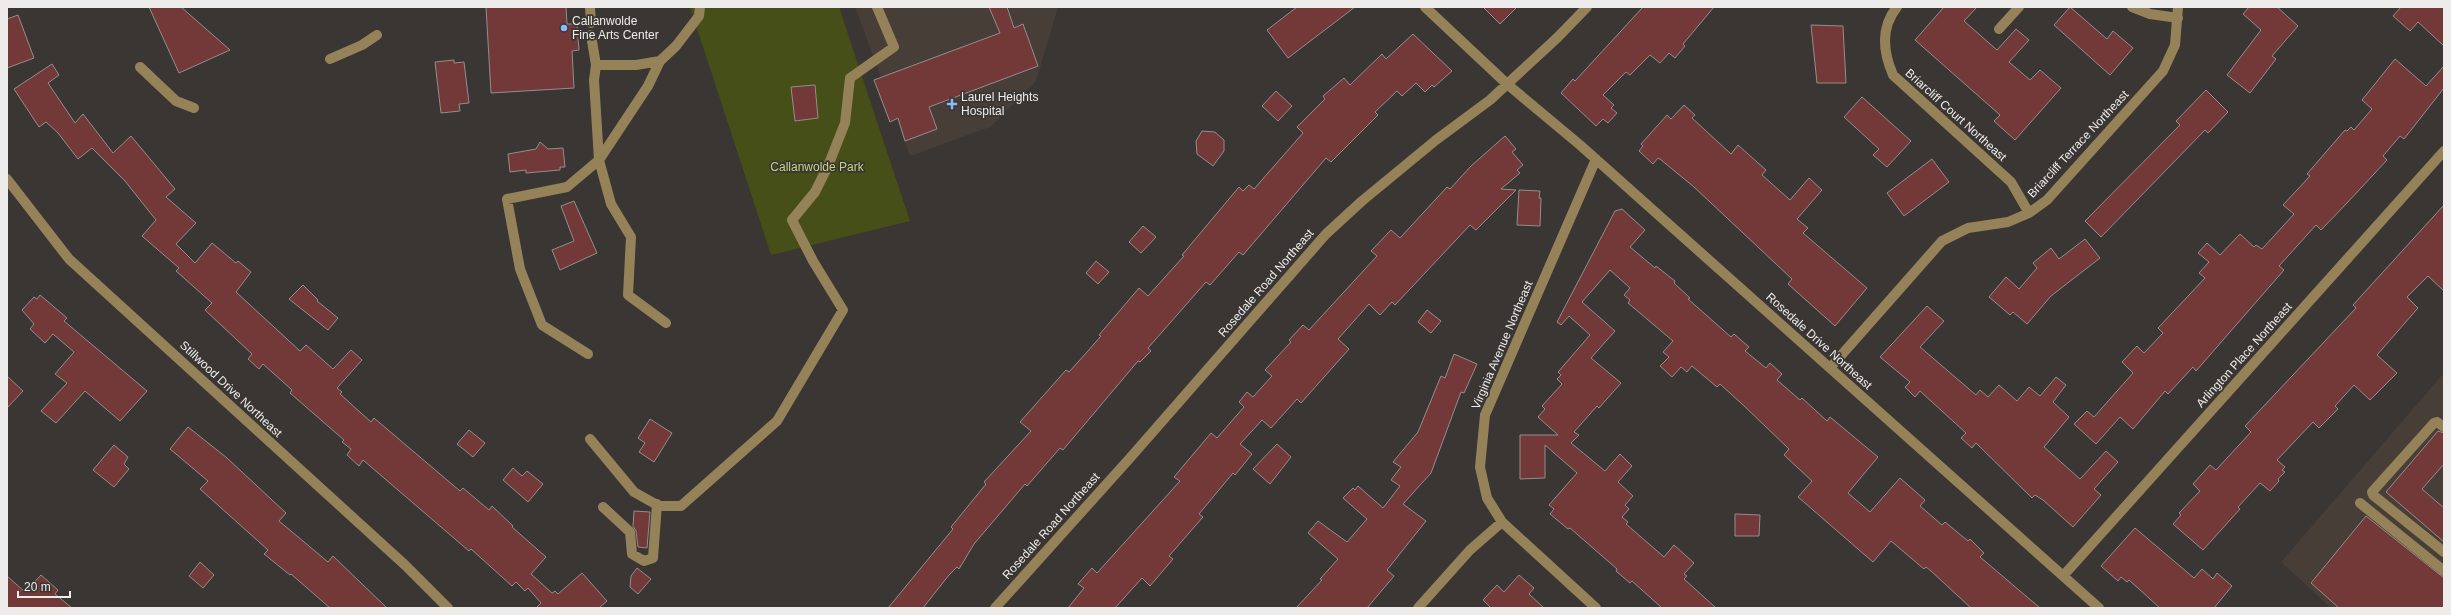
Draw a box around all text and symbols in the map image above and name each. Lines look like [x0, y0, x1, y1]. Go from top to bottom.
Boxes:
place label: Callanwolde Fine Arts Center [572, 14, 659, 42]
marker: Callanwolde Fine Arts Center [559, 23, 569, 33]
street label: Briarcliff Court Northeast [1903, 66, 2010, 165]
street label: Briarcliff Terrace Northeast [2025, 87, 2132, 201]
place label: Laurel Heights Hospital [961, 90, 1038, 118]
marker: Laurel Heights Hospital [946, 98, 958, 110]
park label: Callanwolde Park [770, 160, 865, 174]
street label: Rosedale Road Northeast [1215, 226, 1317, 340]
street label: Virginia Avenue Northeast [1469, 278, 1536, 411]
street label: Rosedale Drive Northeast [1763, 290, 1875, 393]
street label: Arlington Place Northeast [2193, 299, 2295, 410]
street label: Stillwood Drive Northeast [177, 338, 286, 441]
street label: Rosedale Road Northeast [1000, 470, 1103, 582]
scale bar [18, 573, 70, 599]
text: 20 m [24, 580, 51, 594]

